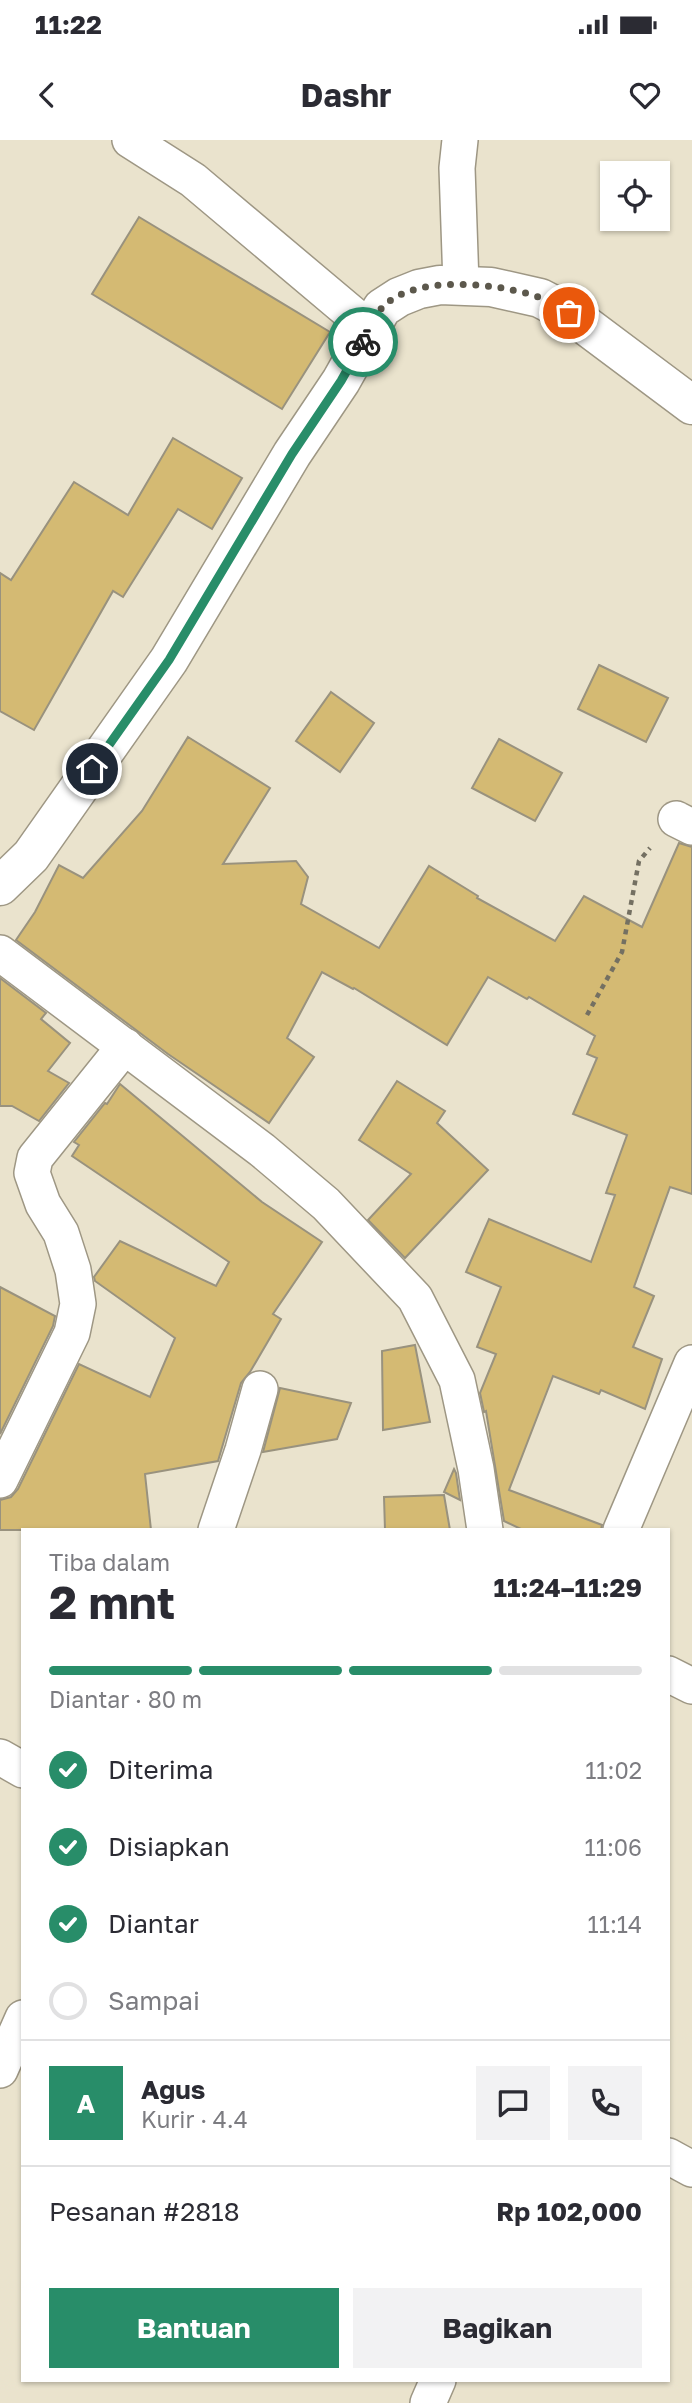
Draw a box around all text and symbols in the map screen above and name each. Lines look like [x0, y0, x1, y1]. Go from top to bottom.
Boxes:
text: 11:22 [35, 9, 102, 40]
icon: back [28, 76, 66, 114]
text: Dashr [300, 76, 392, 114]
icon: heart [626, 76, 664, 114]
map controls [600, 161, 670, 231]
button: locate [600, 161, 670, 231]
pin [539, 283, 599, 343]
icon: bag [550, 294, 588, 332]
courier [328, 307, 398, 377]
icon: bike [344, 323, 382, 361]
pin [62, 739, 122, 799]
icon: home [73, 750, 111, 788]
text: Tiba dalam [49, 1548, 170, 1576]
text: 11:24–11:29 [494, 1572, 642, 1603]
text: 2 mnt [49, 1574, 175, 1629]
text: Diantar · 80 m [49, 1685, 202, 1713]
icon: check [49, 1751, 87, 1789]
text: Diterima [108, 1754, 213, 1785]
text: 11:02 [585, 1756, 642, 1784]
icon: check [49, 1828, 87, 1866]
text: Disiapkan [108, 1831, 230, 1862]
text: 11:06 [585, 1833, 642, 1861]
icon: check [49, 1905, 87, 1943]
text: Diantar [108, 1908, 199, 1939]
text: 11:14 [588, 1910, 642, 1938]
text: Sampai [108, 1985, 200, 2016]
button: chat [476, 2066, 550, 2140]
button: phone [568, 2066, 642, 2140]
text: Agus [141, 2074, 205, 2105]
text: A [77, 2088, 95, 2119]
text: Kurir · 4.4 [141, 2105, 248, 2133]
text: Pesanan #2818 [49, 2196, 240, 2227]
text: Rp 102,000 [496, 2196, 642, 2227]
button: Bantuan [49, 2288, 339, 2368]
button: Bagikan [353, 2288, 642, 2368]

